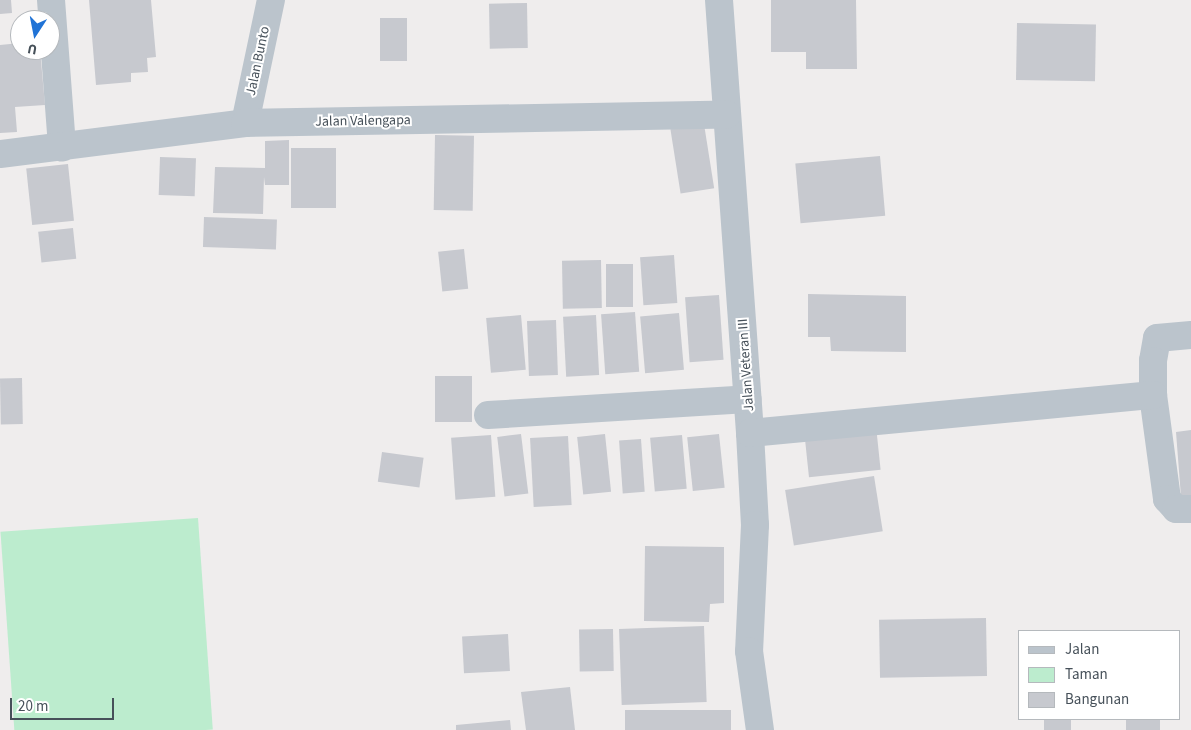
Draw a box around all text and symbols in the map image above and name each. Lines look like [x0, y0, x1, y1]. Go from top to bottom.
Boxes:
north arrow [10, 10, 60, 60]
street label: Jalan Bunto [242, 25, 274, 97]
text: U [26, 38, 39, 59]
street label: Jalan Valengapa [315, 112, 411, 130]
street label: Jalan Veteran III [734, 318, 758, 412]
legend [1018, 630, 1181, 720]
text: Jalan [1065, 639, 1099, 660]
text: Taman [1065, 664, 1108, 685]
scale bar [12, 688, 116, 720]
text: Bangunan [1065, 689, 1129, 710]
text: 20 m [18, 696, 48, 717]

